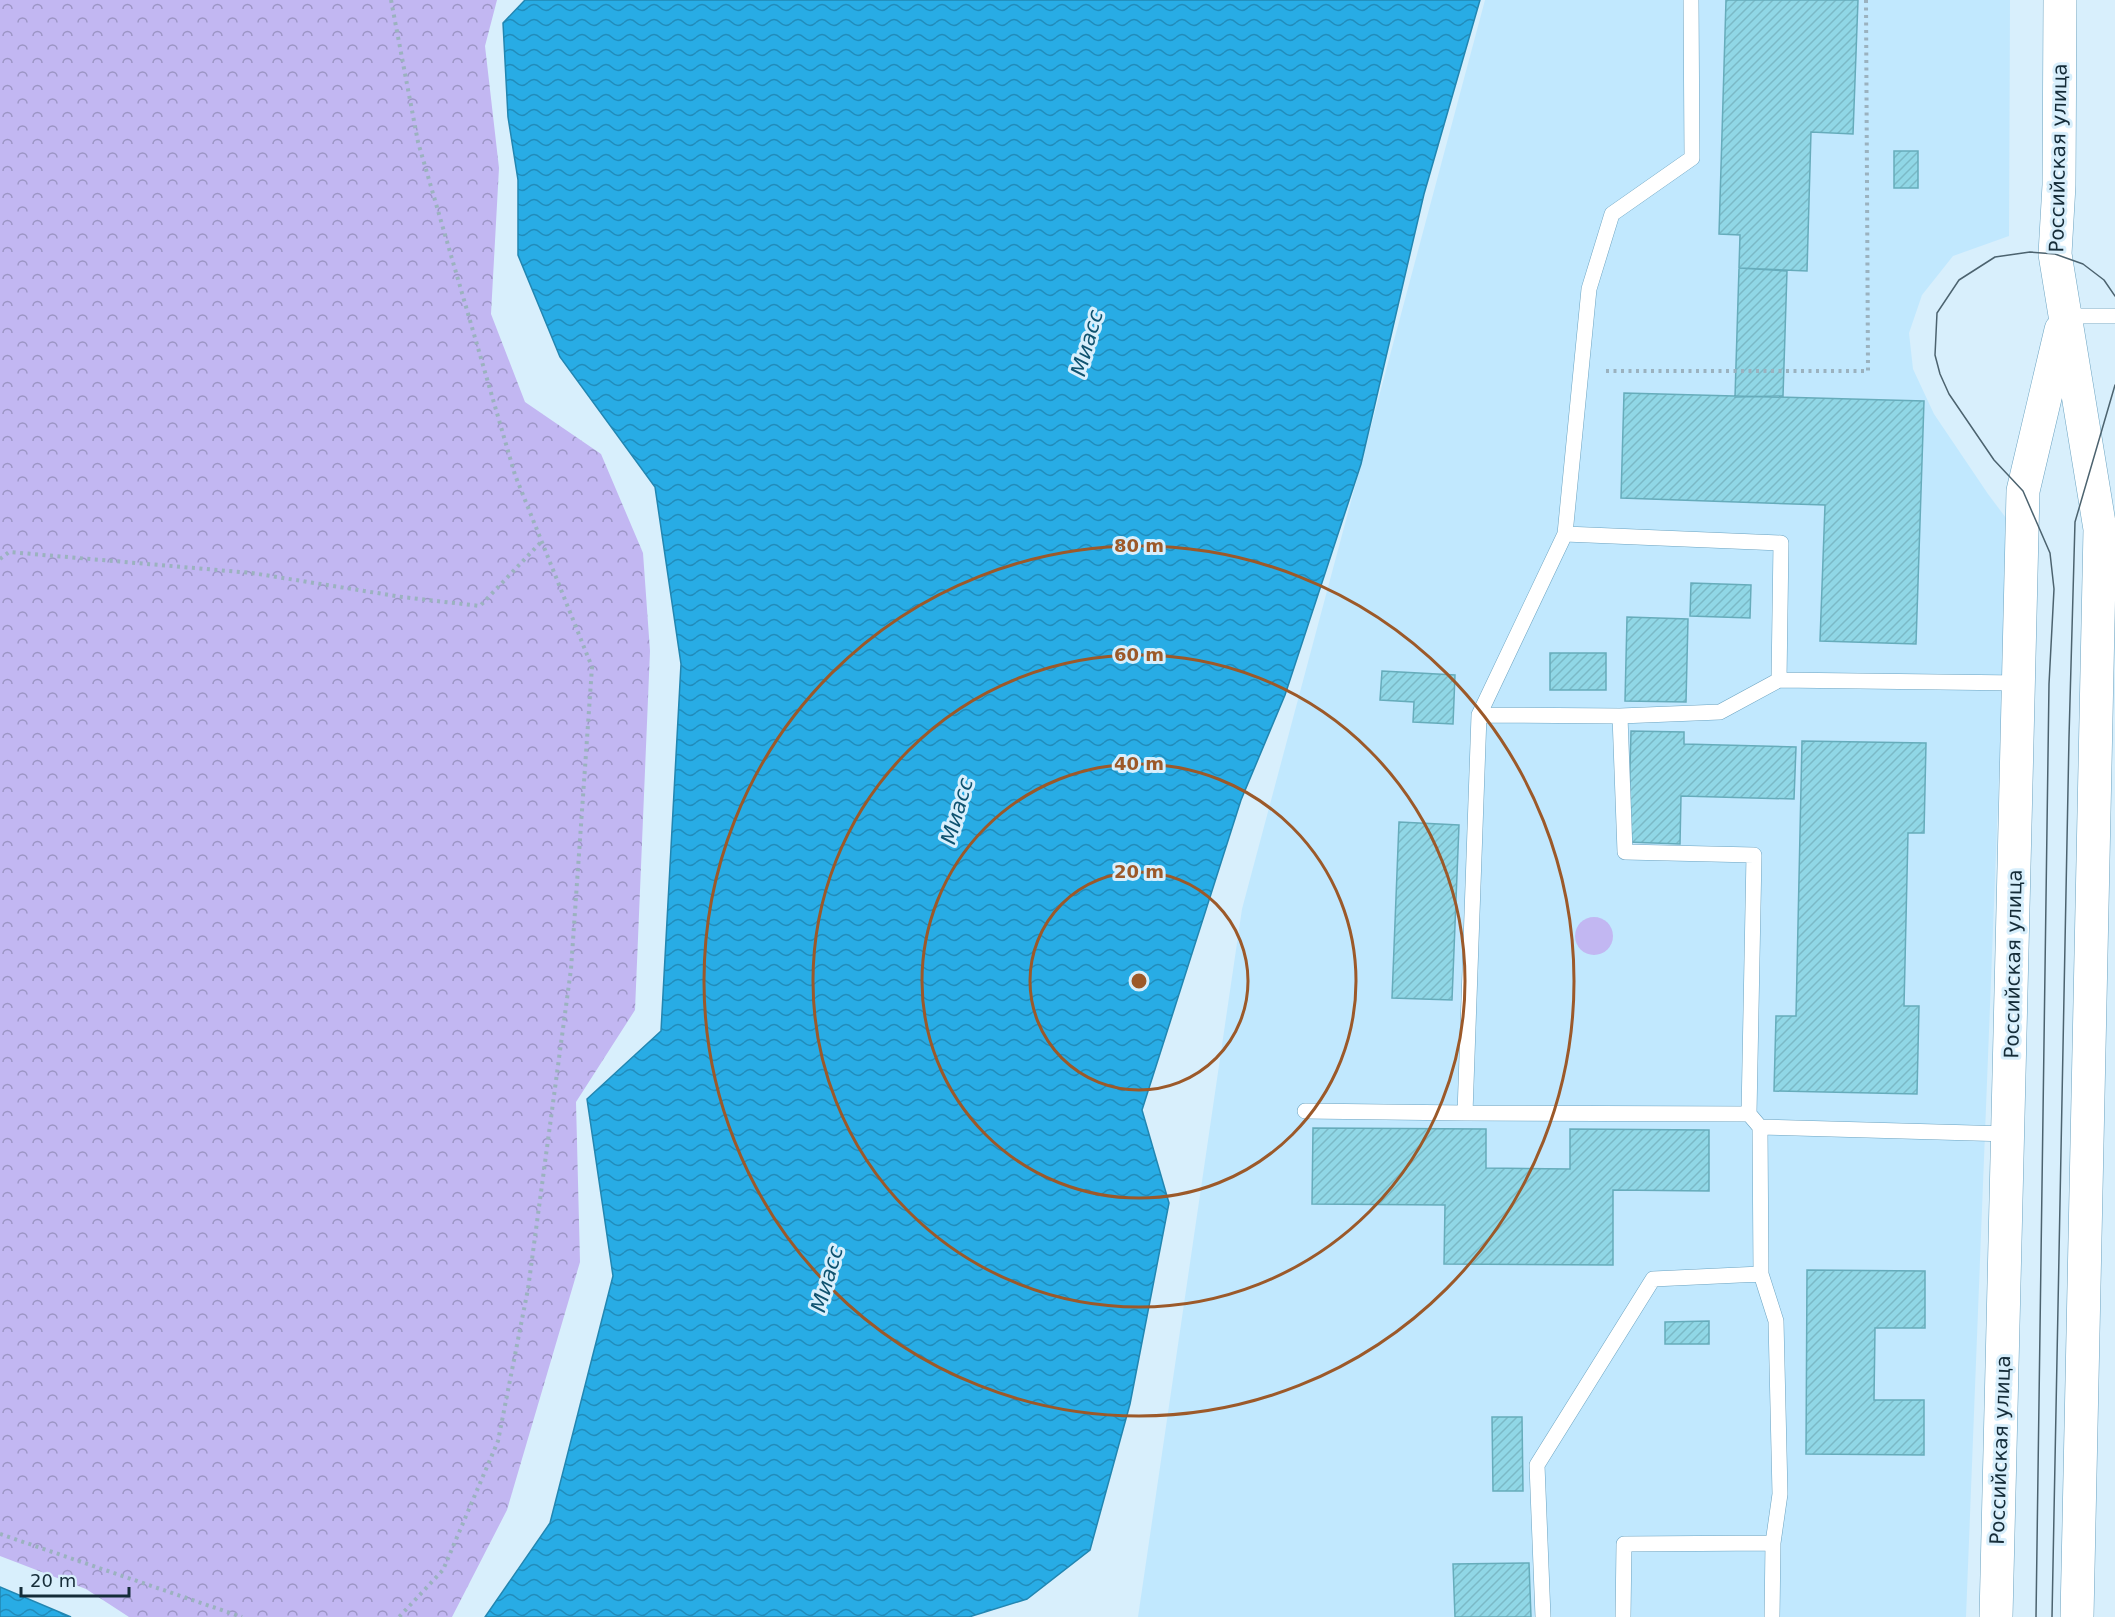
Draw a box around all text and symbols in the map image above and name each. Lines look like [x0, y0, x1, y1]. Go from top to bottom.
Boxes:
street label: Российская улица [2044, 63, 2072, 253]
water label: Миасс [1066, 307, 1108, 379]
text: 80 m [1114, 535, 1164, 556]
text: 60 m [1114, 644, 1164, 665]
text: 40 m [1114, 753, 1164, 774]
water label: Миасс [936, 775, 978, 847]
text: 20 m [1114, 861, 1164, 882]
street label: Российская улица [1999, 869, 2027, 1059]
centre of rings [1129, 971, 1149, 991]
water label: Миасс [806, 1243, 848, 1315]
street label: Российская улица [1985, 1355, 2015, 1545]
scale bar [21, 1560, 129, 1598]
text: 20 m [30, 1570, 76, 1591]

